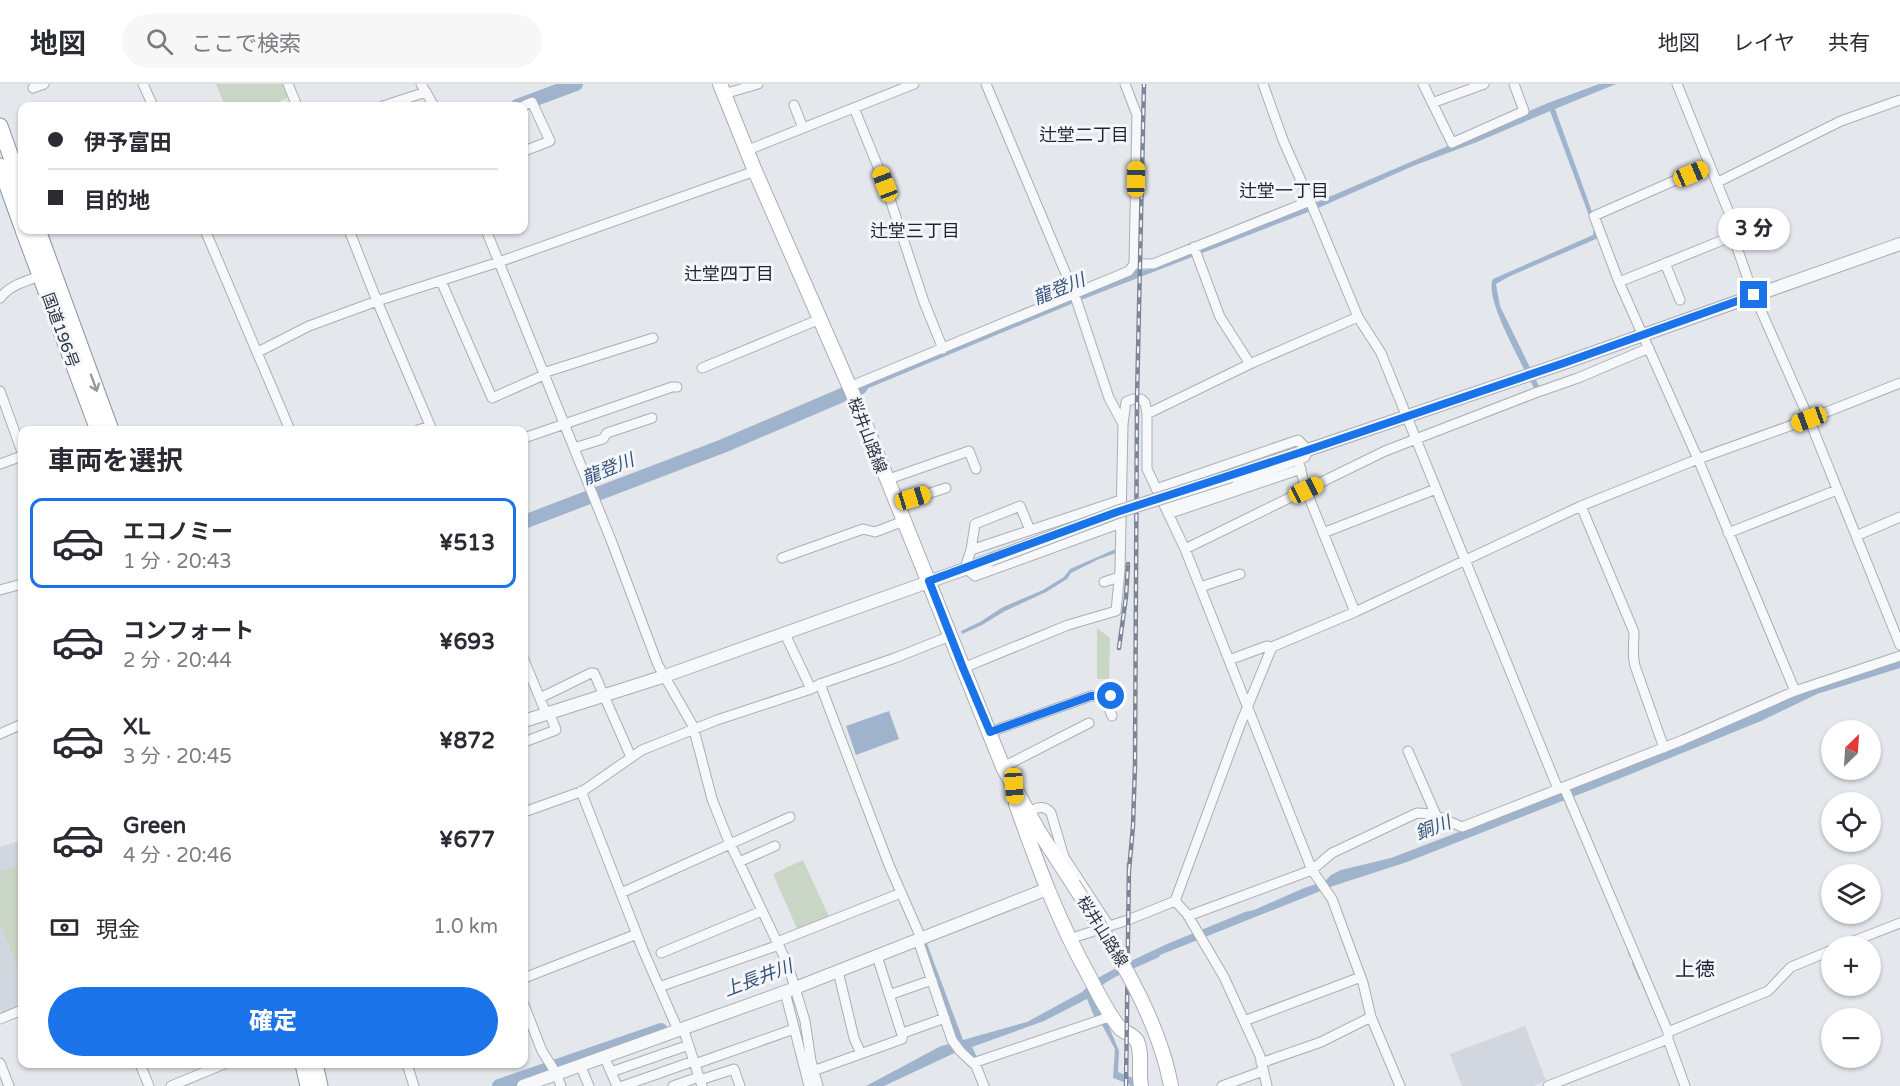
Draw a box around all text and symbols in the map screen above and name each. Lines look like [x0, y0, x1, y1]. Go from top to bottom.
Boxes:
search box [122, 14, 542, 68]
icon: search [143, 25, 176, 58]
text: 地図 [30, 27, 86, 61]
text: ここで検索 [191, 31, 301, 57]
text: 地図 [1658, 31, 1700, 56]
text: レイヤ [1733, 31, 1795, 56]
text: 共有 [1828, 31, 1870, 56]
district label: 辻堂二丁目 [1039, 124, 1129, 146]
text: 伊予富田 [84, 130, 172, 156]
car [1671, 159, 1711, 189]
car [1127, 161, 1145, 197]
car [870, 164, 900, 204]
district label: 辻堂一丁目 [1239, 180, 1329, 202]
text: 目的地 [84, 188, 150, 214]
callout: 3 分 [1718, 208, 1790, 250]
text: 3 分 [1735, 217, 1773, 241]
district label: 辻堂三丁目 [870, 220, 960, 242]
district label: 辻堂四丁目 [684, 263, 774, 285]
water label: 龍登川 [1030, 268, 1090, 309]
route end [1740, 281, 1767, 308]
street label: 国道196号 [37, 290, 83, 370]
one-way arrow [89, 373, 100, 392]
street label: 桜井山路線 [843, 394, 891, 476]
car [1789, 404, 1829, 434]
text: 車両を選択 [48, 445, 183, 478]
water label: 龍登川 [579, 448, 639, 489]
car [1286, 474, 1326, 506]
car [893, 484, 933, 512]
icon: car [51, 516, 105, 570]
text: エコノミー [123, 519, 233, 545]
text: ¥513 [439, 530, 495, 556]
text: 1 分 · 20:43 [123, 550, 232, 574]
icon: car [51, 615, 105, 669]
text: コンフォート [123, 618, 254, 644]
text: ¥693 [439, 629, 495, 655]
text: 2 分 · 20:44 [123, 649, 232, 673]
route start [1097, 682, 1124, 709]
icon: car [51, 714, 105, 768]
text: XL [123, 714, 150, 740]
north arrow [1821, 720, 1881, 780]
map controls [1821, 720, 1881, 1068]
text: ¥872 [439, 728, 495, 754]
text: 3 分 · 20:45 [123, 745, 232, 769]
car [1004, 767, 1024, 805]
button: locate [1821, 792, 1881, 852]
water label: 銅川 [1412, 811, 1456, 845]
icon: car [51, 813, 105, 867]
text: Green [123, 813, 186, 839]
text: ¥677 [439, 827, 495, 853]
text: 4 分 · 20:46 [123, 844, 232, 868]
button: layers [1821, 864, 1881, 924]
street label: 桜井山路線 [1072, 892, 1132, 971]
icon: cash [48, 911, 81, 944]
text: 1.0 km [433, 915, 498, 939]
text: 現金 [96, 917, 140, 943]
button: + [1821, 936, 1881, 996]
water label: 上長井川 [720, 954, 797, 1001]
district label: 上徳 [1675, 958, 1715, 982]
button: 確定 [48, 987, 498, 1056]
button: − [1821, 1008, 1881, 1068]

